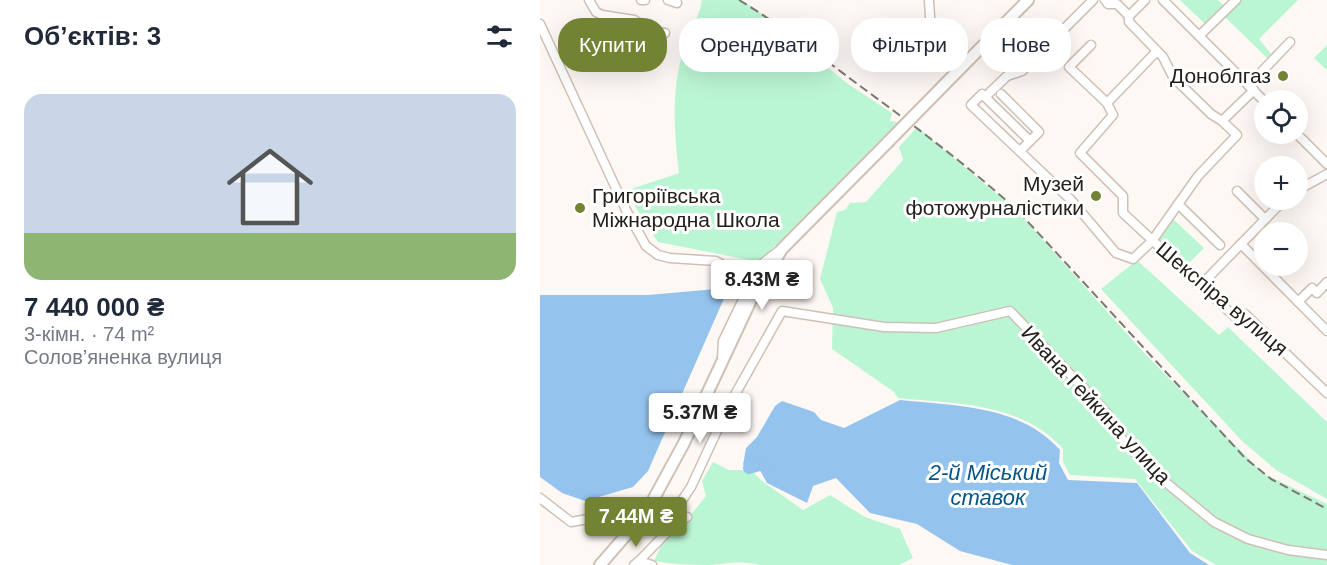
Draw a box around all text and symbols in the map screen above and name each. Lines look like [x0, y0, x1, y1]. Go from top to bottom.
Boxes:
chip: Купити [558, 18, 667, 72]
chip: Орендувати [679, 18, 839, 72]
chip: Фільтри [851, 18, 968, 72]
chip: Нове [980, 18, 1071, 72]
icon: filters [483, 20, 516, 53]
text: Об’єктів: 3 [24, 21, 161, 51]
place label: Доноблгаз [1170, 64, 1271, 87]
marker: Доноблгаз [1276, 69, 1290, 83]
map controls [1254, 90, 1308, 276]
button: locate [1254, 90, 1308, 144]
icon: home [216, 133, 324, 241]
button: + [1254, 156, 1308, 210]
place label: Музей фотожурналістики [905, 172, 1084, 219]
place label: Григоріївська Міжнародна Школа [592, 184, 780, 231]
marker: Музей фотожурналістики [1089, 189, 1103, 203]
marker: Григоріївська Міжнародна Школа [573, 201, 587, 215]
button: − [1254, 222, 1308, 276]
street label: Шекспіра вулиця [1152, 237, 1293, 360]
pin: 8.43M ₴ [707, 260, 817, 311]
text: 8.43M ₴ [725, 268, 799, 290]
text: 7 440 000 ₴ [24, 292, 164, 322]
street label: Ивана Гейкина улица [1017, 321, 1176, 489]
text: 3-кімн. · 74 m² [24, 323, 154, 345]
text: Солов’яненка вулиця [24, 346, 222, 368]
pin: 5.37M ₴ [645, 393, 755, 444]
text: 5.37M ₴ [663, 401, 737, 423]
water label: 2-й Міський ставок [928, 460, 1047, 510]
pin: 7.44M ₴ [581, 497, 691, 548]
text: 7.44M ₴ [599, 505, 673, 527]

